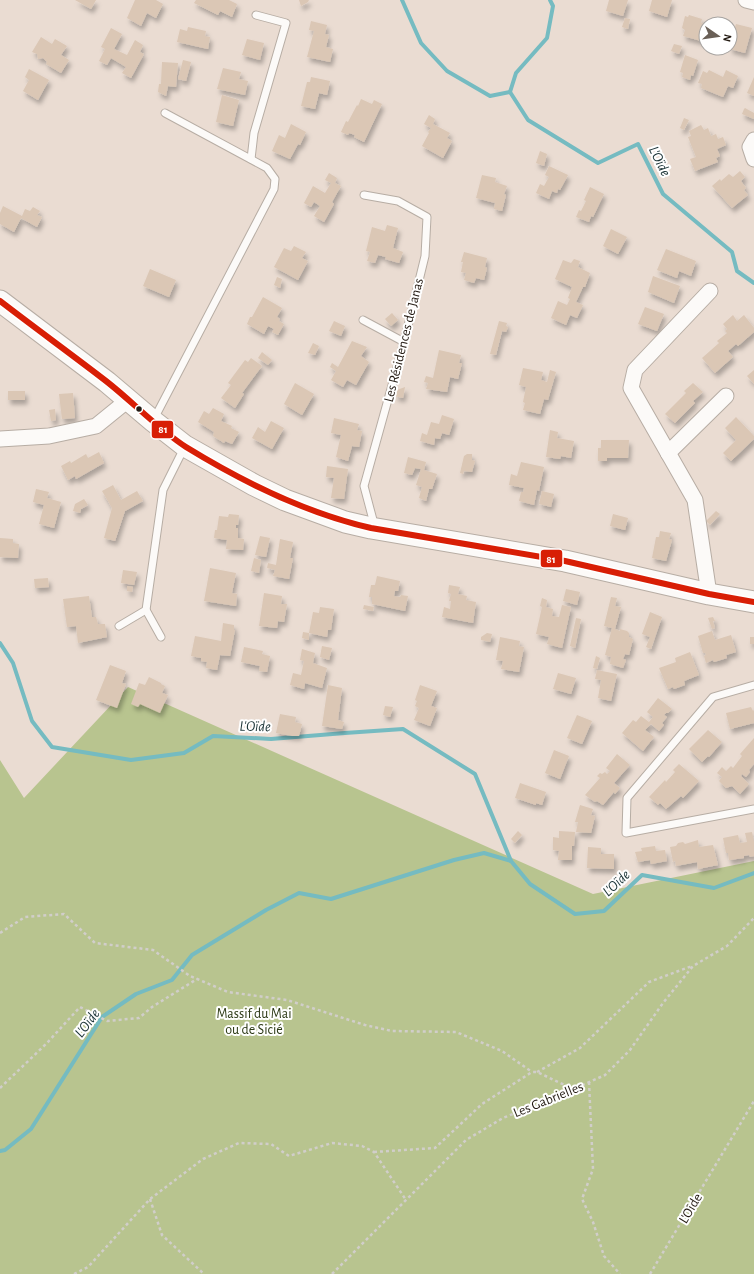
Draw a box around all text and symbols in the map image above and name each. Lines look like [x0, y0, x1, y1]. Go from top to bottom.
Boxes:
north arrow [698, 16, 738, 56]
text: N [721, 33, 733, 43]
water label: L'Oïde [646, 144, 673, 179]
street label: Les Résidences de Janas [382, 277, 426, 404]
unlabelled marker [134, 404, 144, 414]
line badge: 81 [151, 420, 174, 439]
text: 81 [158, 424, 168, 435]
line badge: 81 [540, 549, 563, 568]
text: 81 [546, 554, 556, 565]
water label: L'Oïde [239, 719, 271, 734]
water label: L'Oïde [600, 867, 633, 900]
water label: L'Oïde [72, 1006, 103, 1040]
park label: Massif du Mai ou de Sicié [216, 1007, 292, 1037]
street label: Les Gabrielles [511, 1080, 585, 1120]
street label: L'Oïde [676, 1191, 705, 1226]

